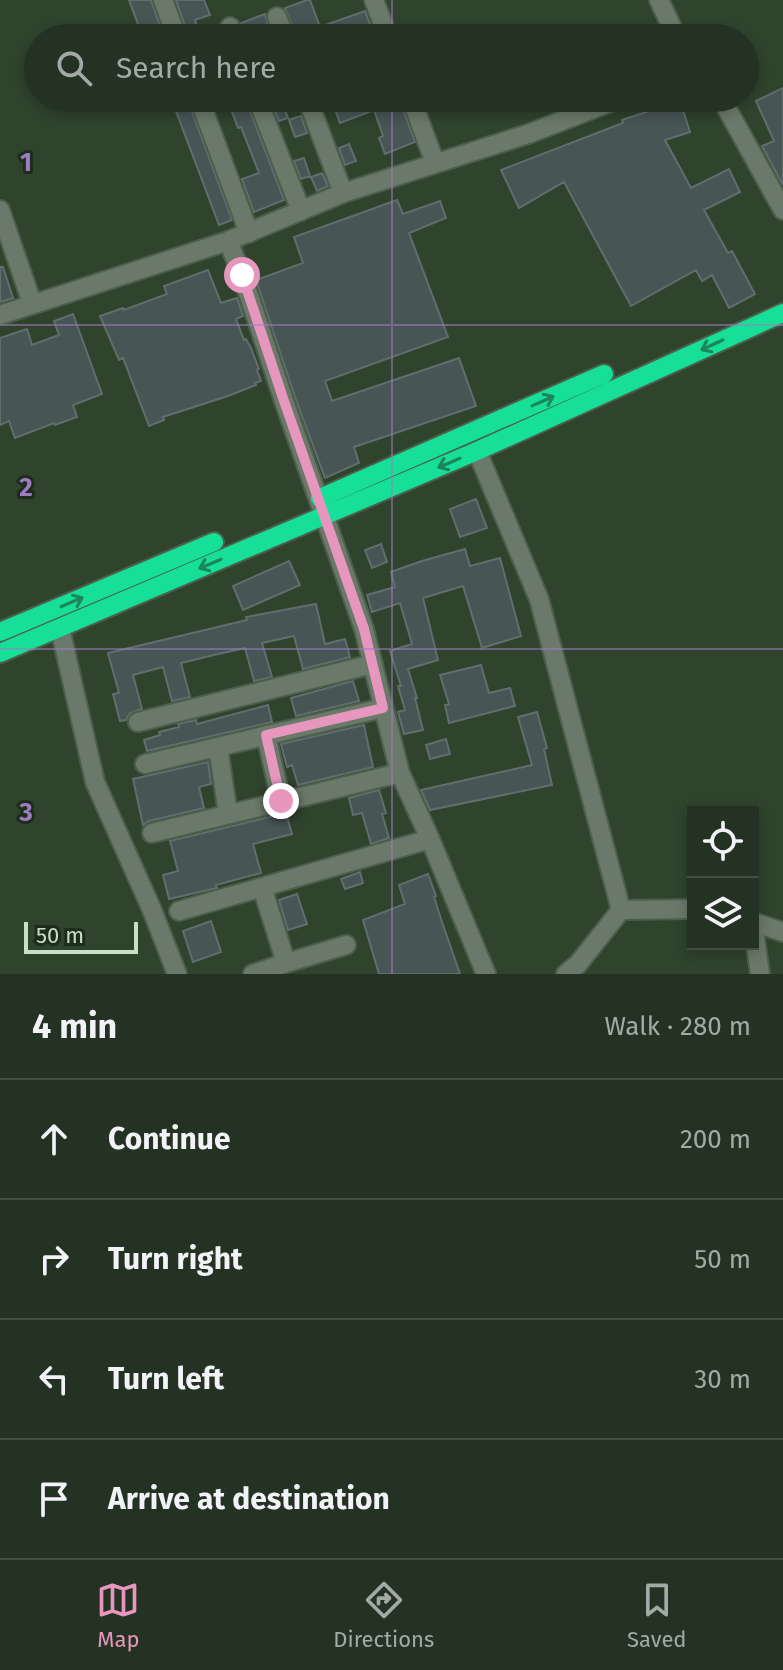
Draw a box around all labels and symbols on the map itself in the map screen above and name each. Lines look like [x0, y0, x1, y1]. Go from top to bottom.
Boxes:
text: 1 [20, 147, 32, 178]
route start [224, 257, 260, 293]
one-way arrow [700, 338, 724, 353]
one-way arrow [530, 393, 555, 408]
one-way arrow [437, 456, 462, 471]
text: 2 [19, 472, 33, 503]
one-way arrow [198, 557, 222, 572]
one-way arrow [59, 594, 84, 609]
route end [263, 783, 299, 819]
text: 3 [18, 797, 33, 828]
scale bar [24, 918, 138, 954]

